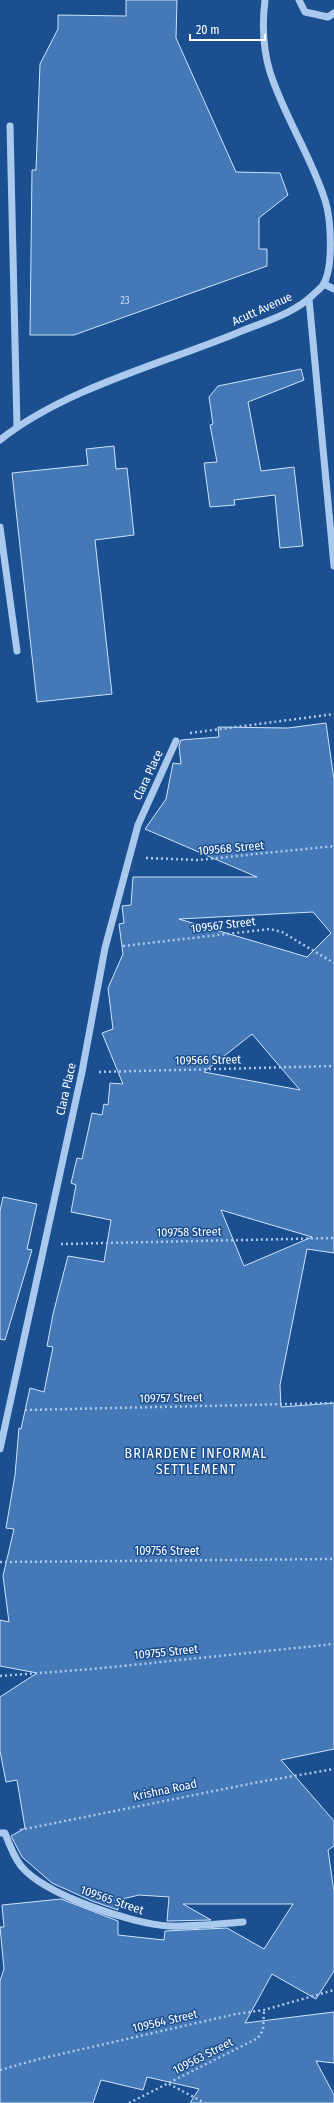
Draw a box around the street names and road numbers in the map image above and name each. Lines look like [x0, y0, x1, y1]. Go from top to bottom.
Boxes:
street label: Acutt Avenue [230, 289, 294, 328]
street label: Clara Place [130, 748, 166, 802]
street label: 109568 Street [197, 838, 265, 858]
street label: 109567 Street [190, 914, 256, 936]
street label: 109566 Street [175, 1052, 241, 1068]
street label: Clara Place [53, 1061, 79, 1117]
street label: 109758 Street [156, 1224, 222, 1240]
street label: 109757 Street [139, 1390, 203, 1406]
street label: 109756 Street [135, 1544, 200, 1558]
street label: 109755 Street [133, 1642, 199, 1662]
street label: Krishna Road [132, 1776, 198, 1804]
street label: 109565 Street [79, 1883, 146, 1917]
street label: 109564 Street [131, 2007, 199, 2035]
street label: 109563 Street [171, 2035, 236, 2077]

